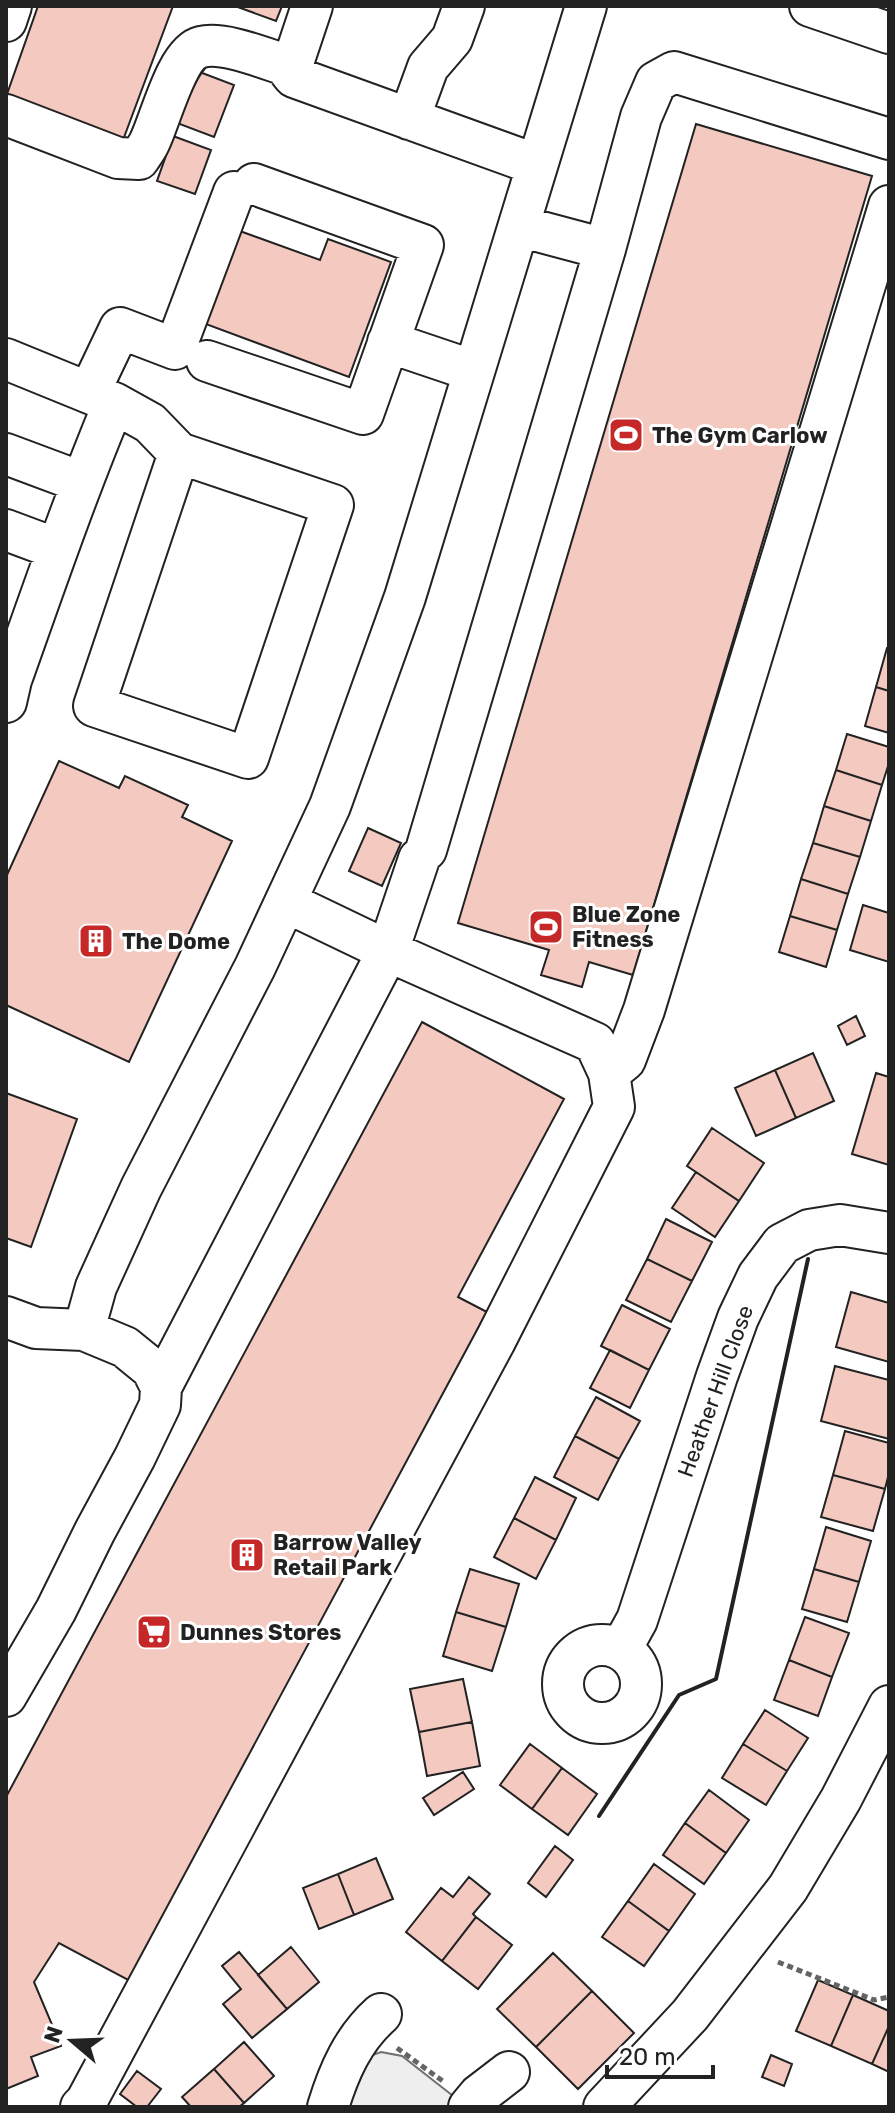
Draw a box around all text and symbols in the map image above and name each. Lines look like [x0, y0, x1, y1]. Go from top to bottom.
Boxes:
sports icon: The Gym Carlow [607, 416, 645, 454]
place label: The Gym Carlow [652, 422, 828, 449]
place label: Blue Zone Fitness [572, 901, 680, 953]
sports icon: Blue Zone Fitness [527, 908, 565, 946]
building icon: The Dome [77, 922, 115, 960]
place label: The Dome [122, 928, 230, 955]
street label: Heather Hill Close [672, 1302, 759, 1481]
place label: Barrow Valley Retail Park [273, 1529, 422, 1581]
building icon: Barrow Valley Retail Park [228, 1536, 266, 1574]
supermarket icon: Dunnes Stores [135, 1613, 173, 1651]
place label: Dunnes Stores [180, 1619, 342, 1646]
north arrow [32, 2001, 112, 2081]
text: N [38, 2023, 69, 2047]
scale bar [607, 2029, 713, 2079]
text: 20 m [619, 2043, 676, 2071]

